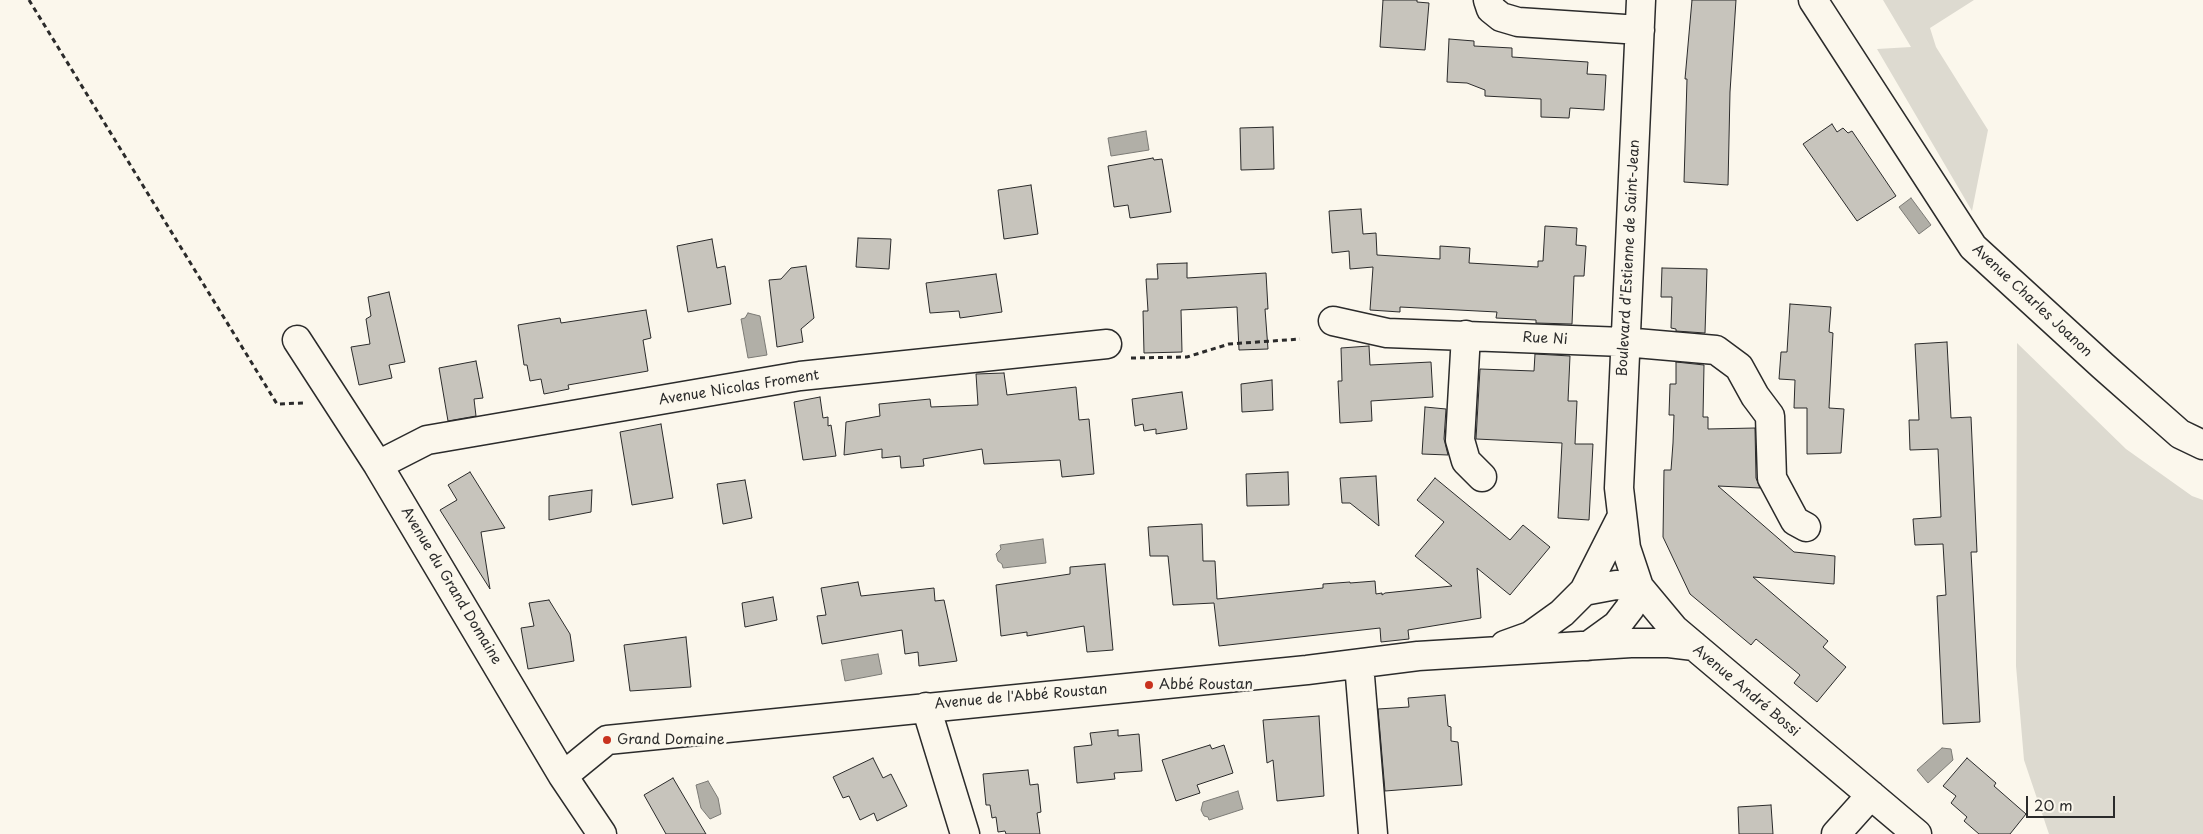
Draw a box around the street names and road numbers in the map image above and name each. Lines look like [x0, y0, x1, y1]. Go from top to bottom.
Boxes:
street label: Boulevard d'Estienne de Saint-Jean [1614, 139, 1644, 377]
street label: Avenue Charles Joanon [1969, 241, 2095, 361]
street label: Rue Ni [1522, 329, 1568, 349]
street label: Avenue Nicolas Froment [658, 367, 820, 409]
street label: Avenue du Grand Domaine [397, 504, 505, 668]
street label: Avenue André Bossi [1689, 642, 1803, 740]
street label: Avenue de l'Abbé Roustan [934, 681, 1108, 713]

